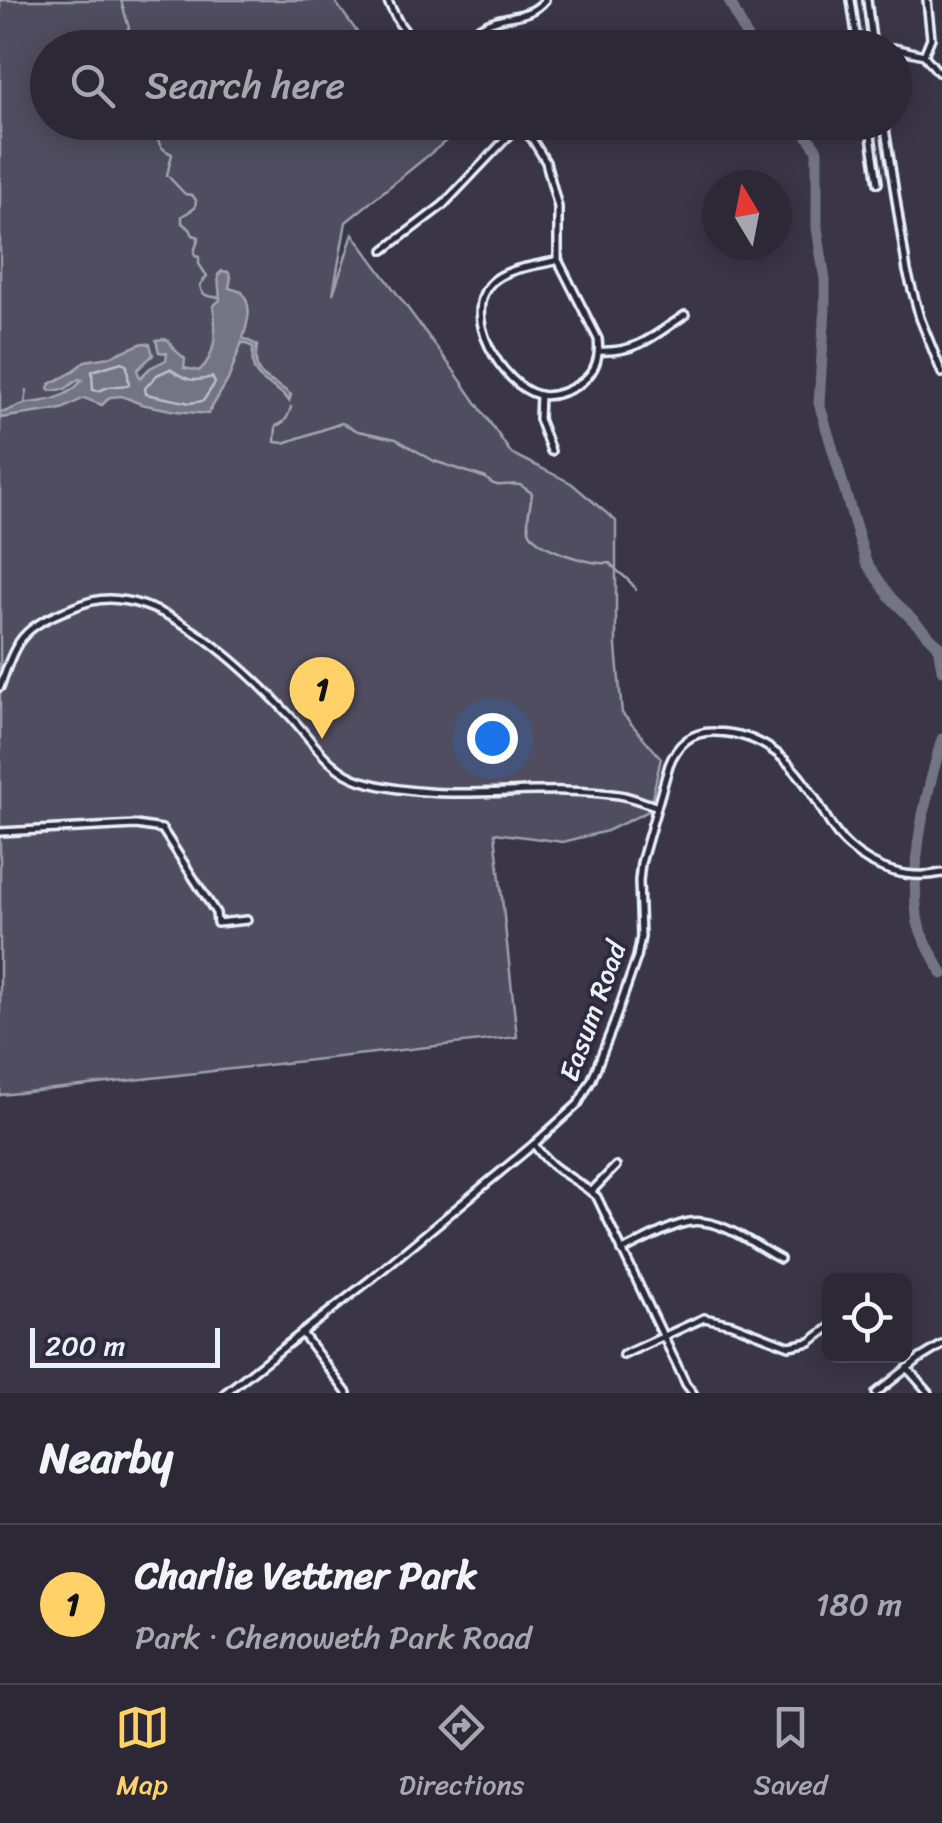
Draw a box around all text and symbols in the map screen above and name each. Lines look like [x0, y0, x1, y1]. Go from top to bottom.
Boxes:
search box [30, 30, 912, 140]
text: Search here [145, 52, 345, 119]
icon: search [65, 58, 120, 113]
north arrow [702, 170, 792, 260]
pin: 1 [290, 656, 354, 739]
your location [467, 713, 518, 764]
street label: Easum Road [544, 932, 641, 1088]
map controls [822, 1273, 912, 1363]
button: locate [822, 1273, 912, 1363]
text: 200 m [45, 1321, 125, 1370]
scale bar [30, 1323, 220, 1368]
text: Nearby [40, 1421, 173, 1495]
text: Charlie Vettner Park [135, 1542, 477, 1609]
text: 1 [66, 1576, 79, 1633]
text: 180 m [816, 1576, 902, 1633]
text: Park · Chenoweth Park Road [135, 1609, 532, 1666]
tab: Map [115, 1700, 170, 1809]
tab: Directions [399, 1700, 524, 1809]
tab: Saved [754, 1700, 827, 1809]

